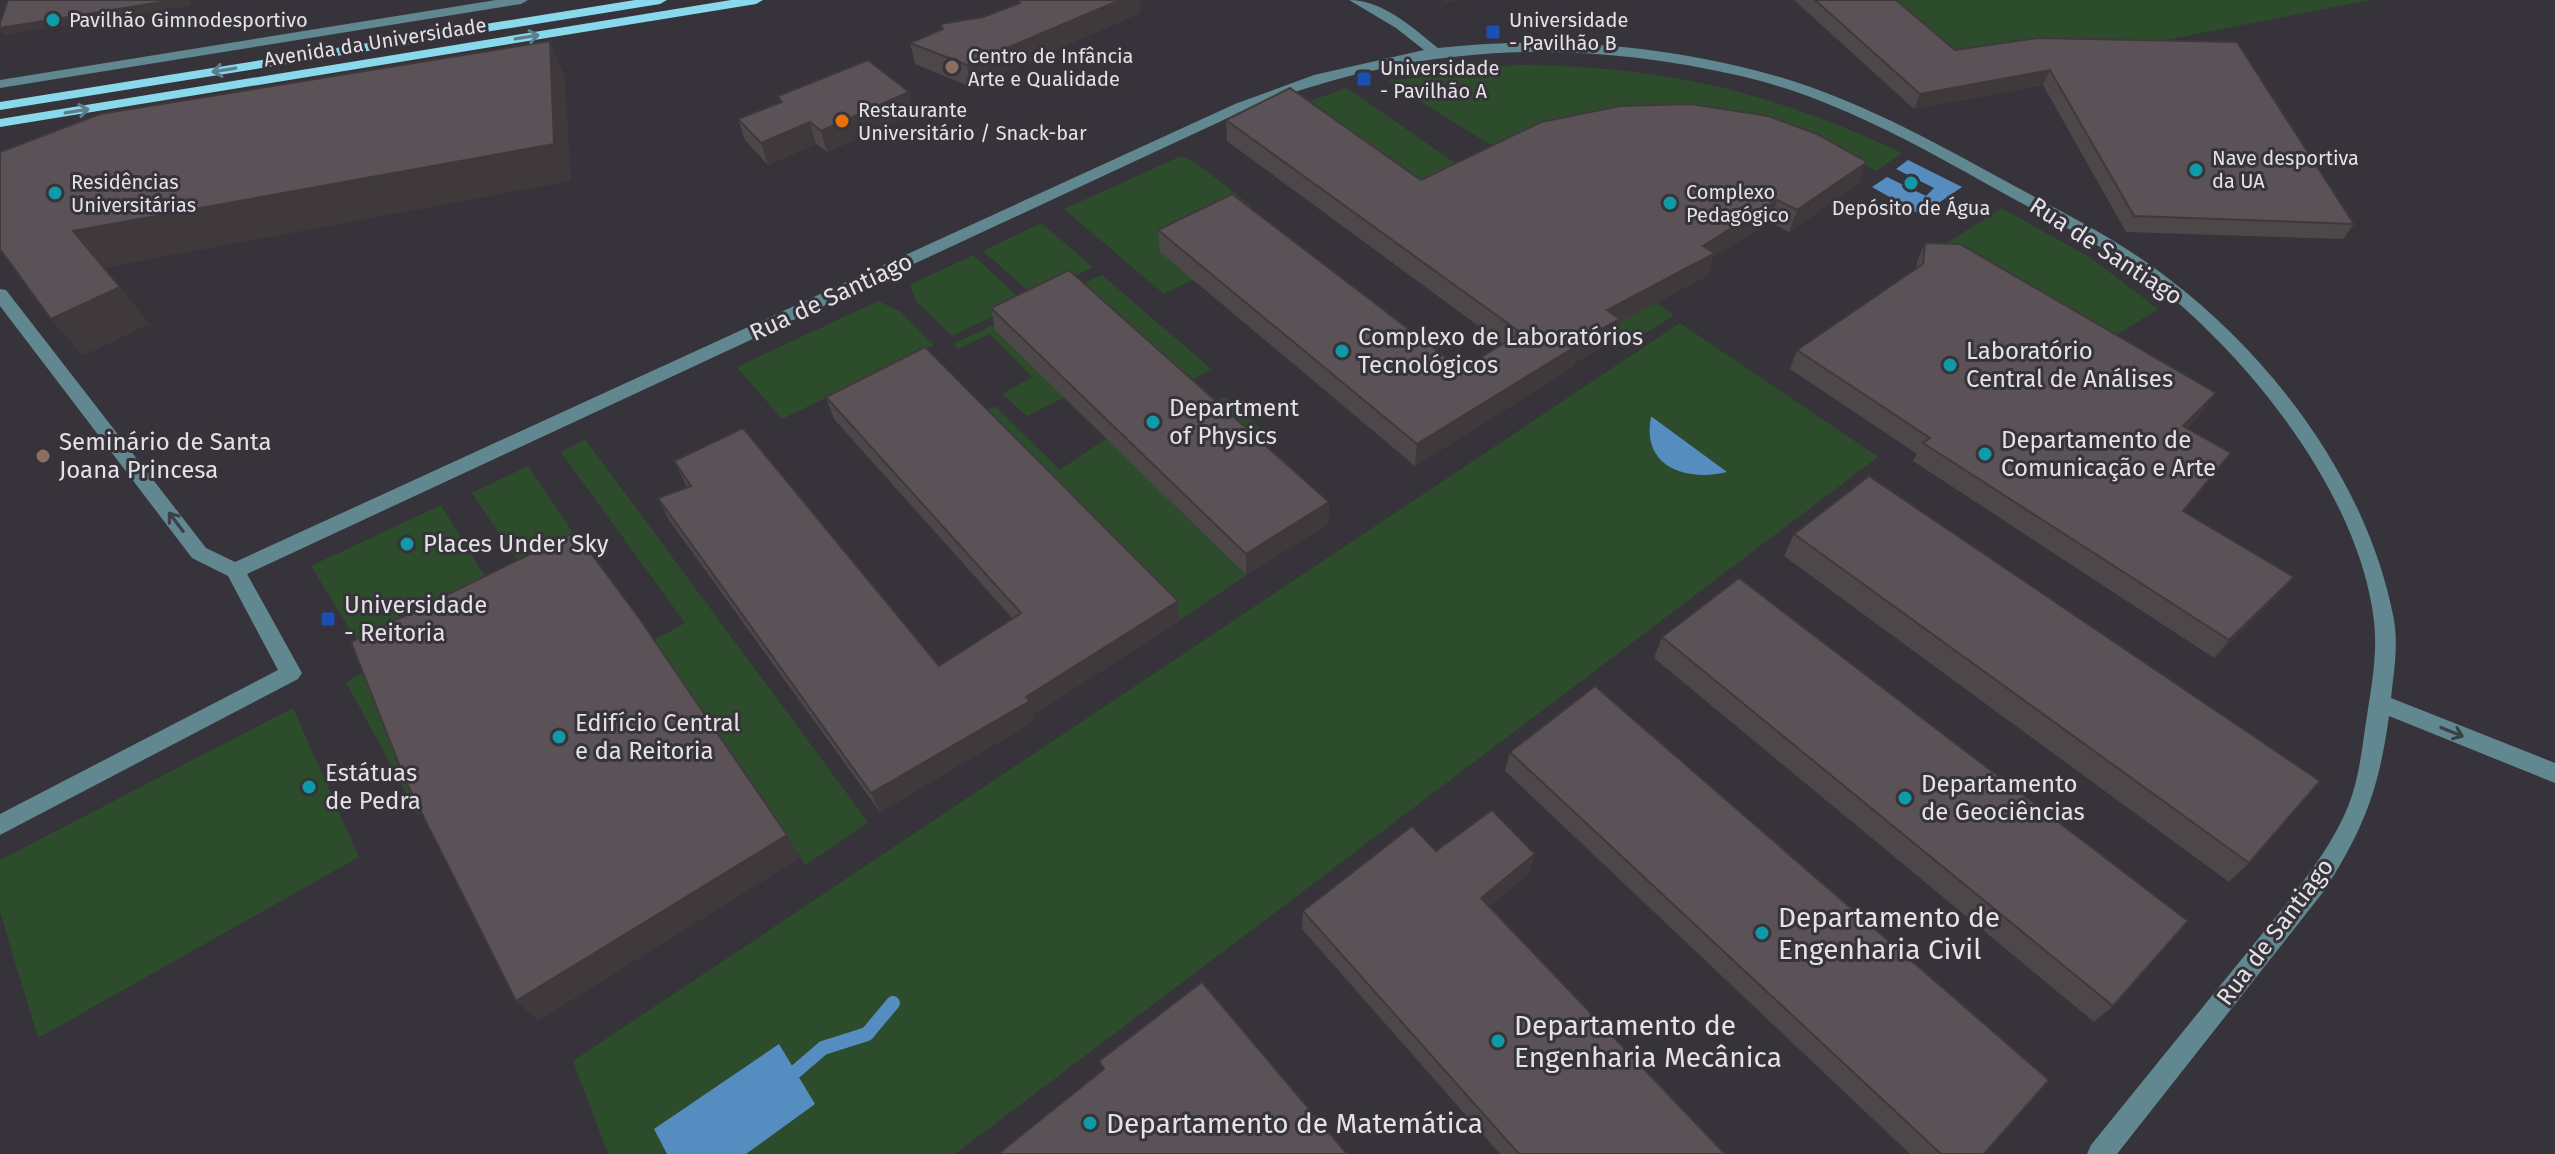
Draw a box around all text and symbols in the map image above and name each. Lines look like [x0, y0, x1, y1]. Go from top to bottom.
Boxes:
place label: Pavilhão Gimnodesportivo [69, 8, 308, 32]
place label: Universidade - Pavilhão B [1509, 8, 1628, 55]
marker: Pavilhão Gimnodesportivo [44, 11, 62, 29]
street label: Avenida da Universidade [262, 13, 488, 71]
marker: Universidade - Pavilhão B [1484, 23, 1502, 41]
one-way arrow [514, 29, 539, 44]
place label: Centro de Infância Arte e Qualidade [968, 44, 1133, 91]
place label: Universidade - Pavilhão A [1380, 56, 1499, 103]
marker: Centro de Infância Arte e Qualidade [943, 58, 961, 76]
one-way arrow [212, 63, 237, 78]
marker: Universidade - Pavilhão A [1355, 70, 1373, 88]
place label: Restaurante Universitário / Snack-bar [858, 98, 1087, 145]
one-way arrow [64, 102, 89, 117]
marker: Restaurante Universitário / Snack-bar [833, 112, 851, 130]
place label: Nave desportiva da UA [2212, 146, 2359, 193]
marker: Nave desportiva da UA [2187, 161, 2205, 179]
place label: Residências Universitárias [71, 170, 196, 217]
marker: Depósito de Água [1902, 174, 1920, 192]
place label: Complexo Pedagógico [1686, 180, 1789, 227]
marker: Residências Universitárias [46, 184, 64, 202]
street label: Rua de Santiago [2024, 191, 2188, 311]
marker: Complexo Pedagógico [1661, 194, 1679, 212]
place label: Depósito de Água [1832, 196, 1990, 220]
street label: Rua de Santiago [745, 247, 917, 347]
place label: Complexo de Laboratórios Tecnológicos [1358, 323, 1643, 379]
place label: Laboratório Central de Análises [1966, 337, 2173, 393]
marker: Complexo de Laboratórios Tecnológicos [1333, 342, 1351, 360]
marker: Laboratório Central de Análises [1941, 356, 1959, 374]
place label: Department of Physics [1169, 394, 1299, 450]
marker: Department of Physics [1144, 413, 1162, 431]
place label: Departamento de Comunicação e Arte [2001, 426, 2216, 482]
place label: Seminário de Santa Joana Princesa [59, 428, 272, 484]
marker: Departamento de Comunicação e Arte [1976, 445, 1994, 463]
marker: Seminário de Santa Joana Princesa [34, 447, 52, 465]
one-way arrow [168, 512, 185, 534]
place label: Places Under Sky [423, 530, 609, 558]
marker: Places Under Sky [398, 535, 416, 553]
place label: Universidade - Reitoria [344, 591, 487, 647]
marker: Universidade - Reitoria [319, 610, 337, 628]
place label: Edifício Central e da Reitoria [575, 709, 740, 765]
one-way arrow [2439, 726, 2464, 741]
marker: Edifício Central e da Reitoria [550, 728, 568, 746]
place label: Estátuas de Pedra [325, 759, 421, 815]
place label: Departamento de Geociências [1921, 770, 2085, 826]
marker: Estátuas de Pedra [300, 778, 318, 796]
marker: Departamento de Geociências [1896, 789, 1914, 807]
street label: Rua de Santiago [2211, 853, 2339, 1011]
place label: Departamento de Engenharia Civil [1778, 901, 2000, 966]
marker: Departamento de Engenharia Civil [1753, 924, 1771, 942]
place label: Departamento de Engenharia Mecânica [1514, 1009, 1782, 1074]
marker: Departamento de Engenharia Mecânica [1489, 1032, 1507, 1050]
place label: Departamento de Matemática [1106, 1107, 1483, 1140]
marker: Departamento de Matemática [1081, 1114, 1099, 1132]

